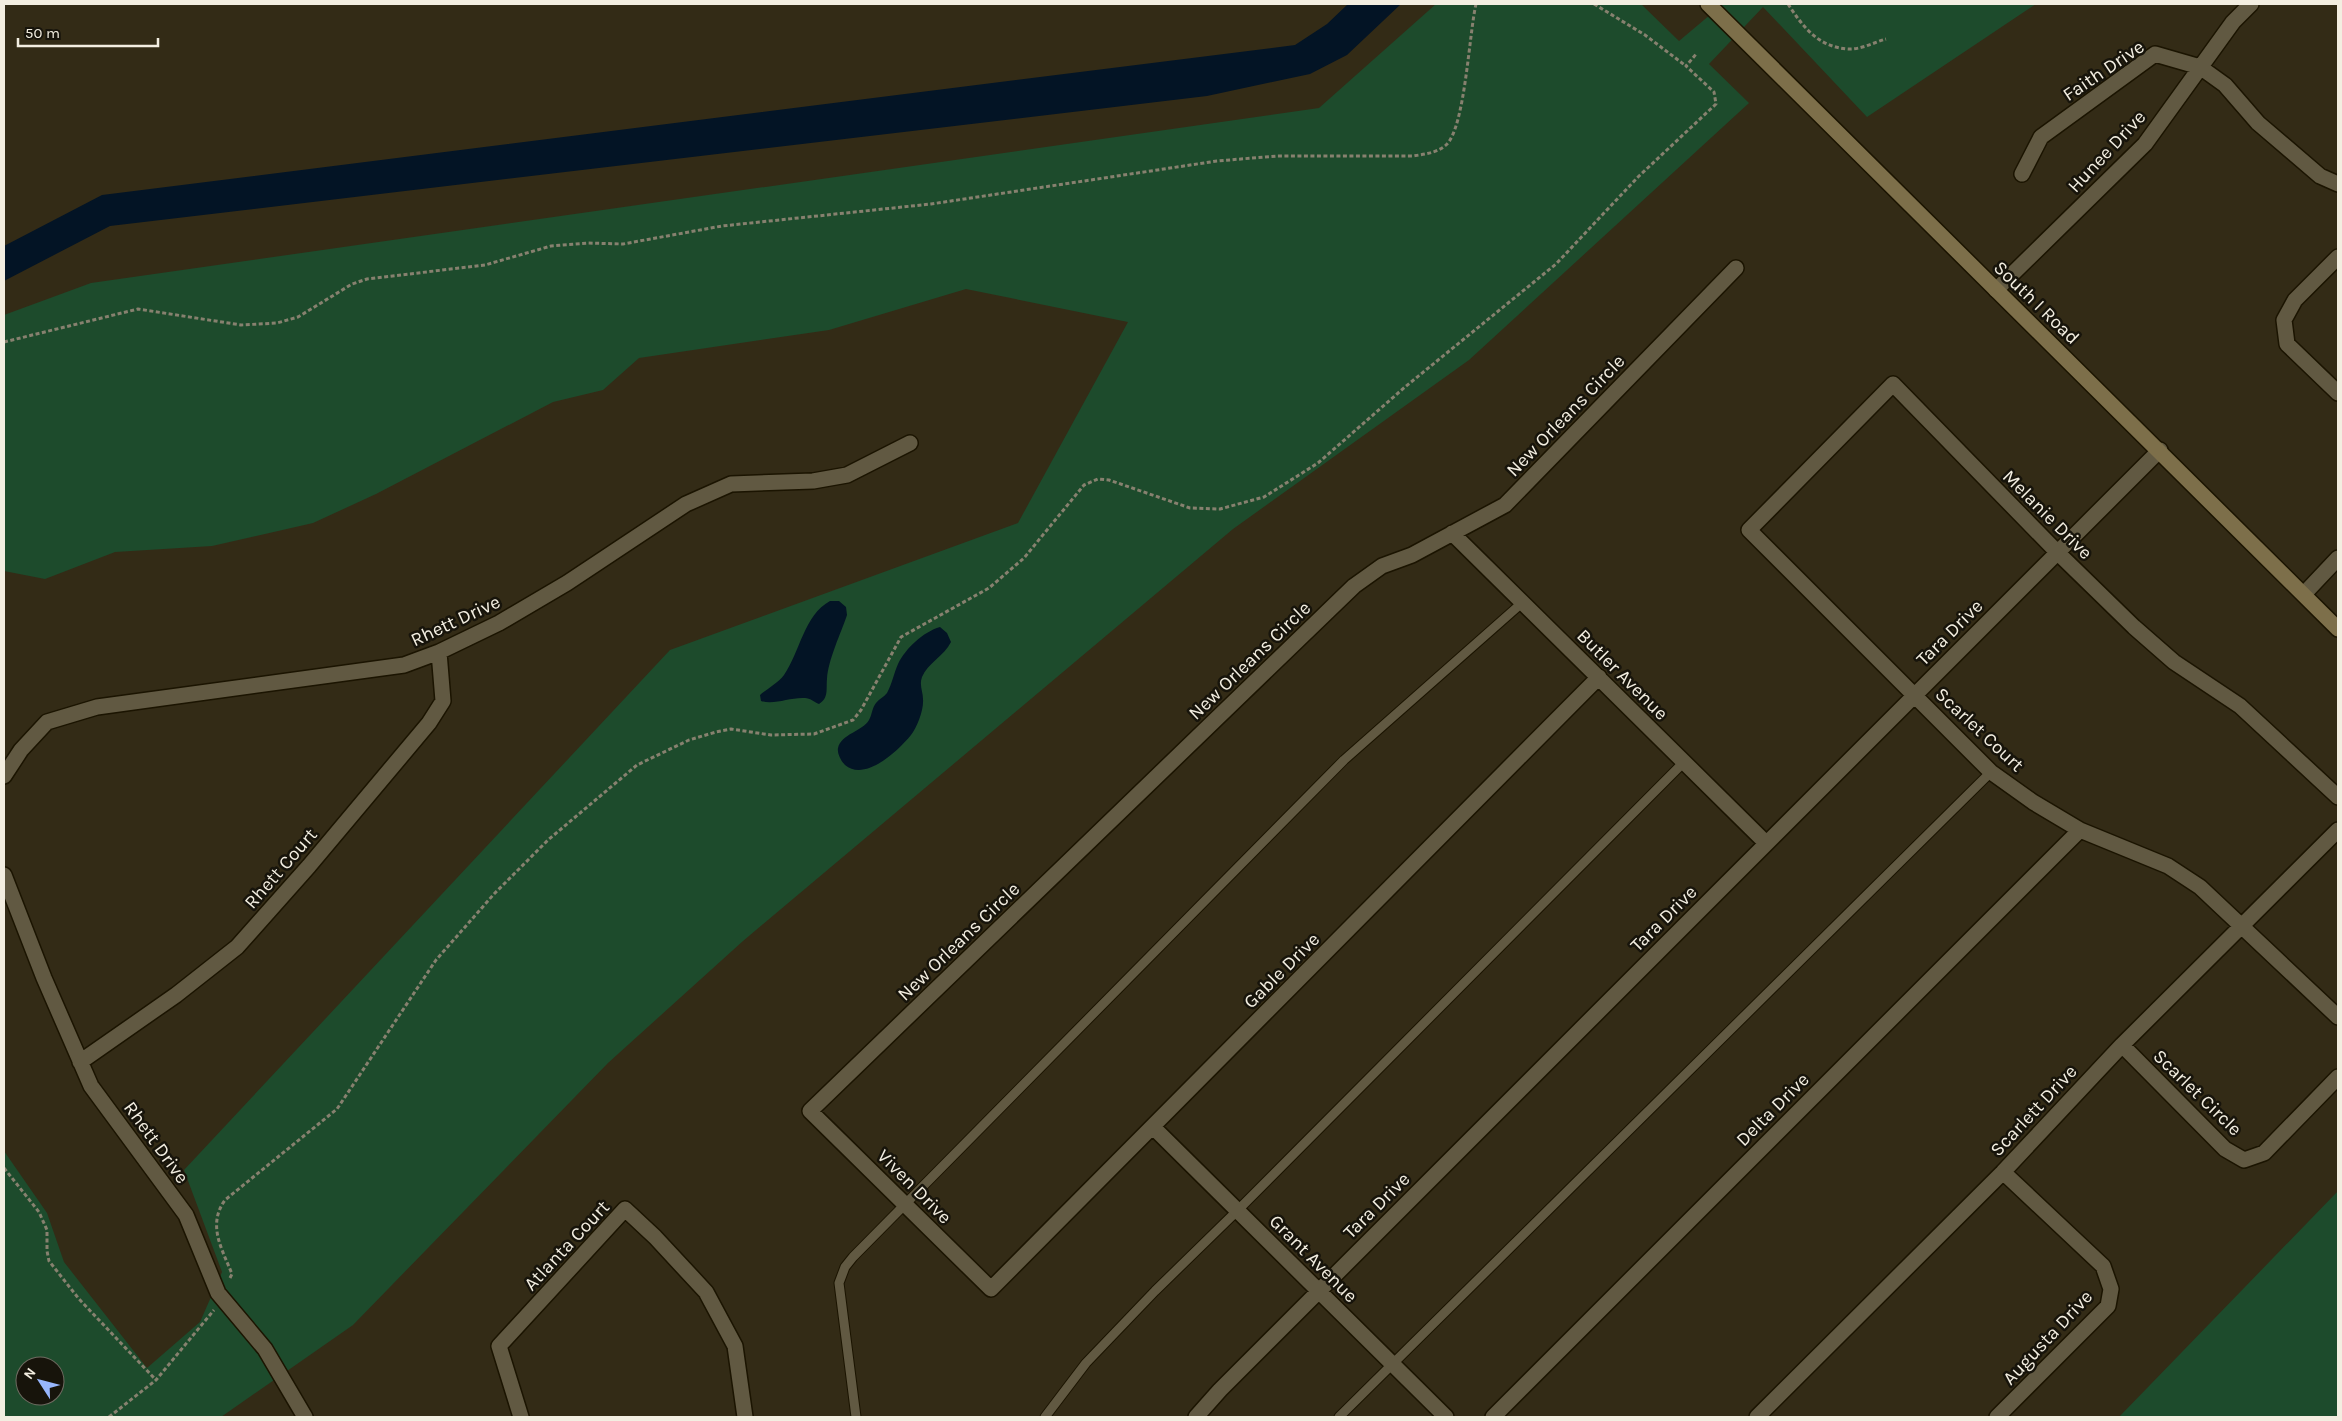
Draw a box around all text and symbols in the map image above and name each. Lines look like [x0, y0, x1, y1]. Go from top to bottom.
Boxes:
scale bar [18, 15, 158, 47]
text: 50 m [25, 24, 60, 42]
street label: Faith Drive [2059, 36, 2148, 106]
street label: Hunee Drive [2063, 106, 2150, 197]
street label: South I Road [1989, 257, 2084, 349]
street label: New Orleans Circle [1502, 350, 1629, 481]
street label: Melanie Drive [1998, 465, 2097, 564]
street label: Rhett Drive [407, 591, 504, 651]
street label: Tara Drive [1912, 595, 1987, 670]
street label: New Orleans Circle [1184, 597, 1315, 724]
street label: Butler Avenue [1572, 625, 1672, 725]
street label: Scarlet Court [1931, 683, 2028, 776]
street label: Rhett Court [240, 824, 322, 913]
street label: New Orleans Circle [893, 878, 1024, 1005]
street label: Tara Drive [1626, 881, 1701, 956]
street label: Gable Drive [1239, 928, 1324, 1013]
street label: Scarlet Circle [2149, 1045, 2246, 1140]
street label: Scarlett Drive [1986, 1060, 2082, 1161]
street label: Delta Drive [1732, 1069, 1814, 1151]
street label: Rhett Drive [119, 1097, 193, 1188]
street label: Viven Drive [873, 1145, 956, 1228]
street label: Tara Drive [1339, 1168, 1414, 1243]
street label: Atlanta Court [519, 1196, 614, 1295]
street label: Grant Avenue [1265, 1210, 1362, 1307]
street label: Augusta Drive [1998, 1286, 2097, 1389]
north arrow [15, 1356, 65, 1406]
text: N [20, 1365, 40, 1383]

